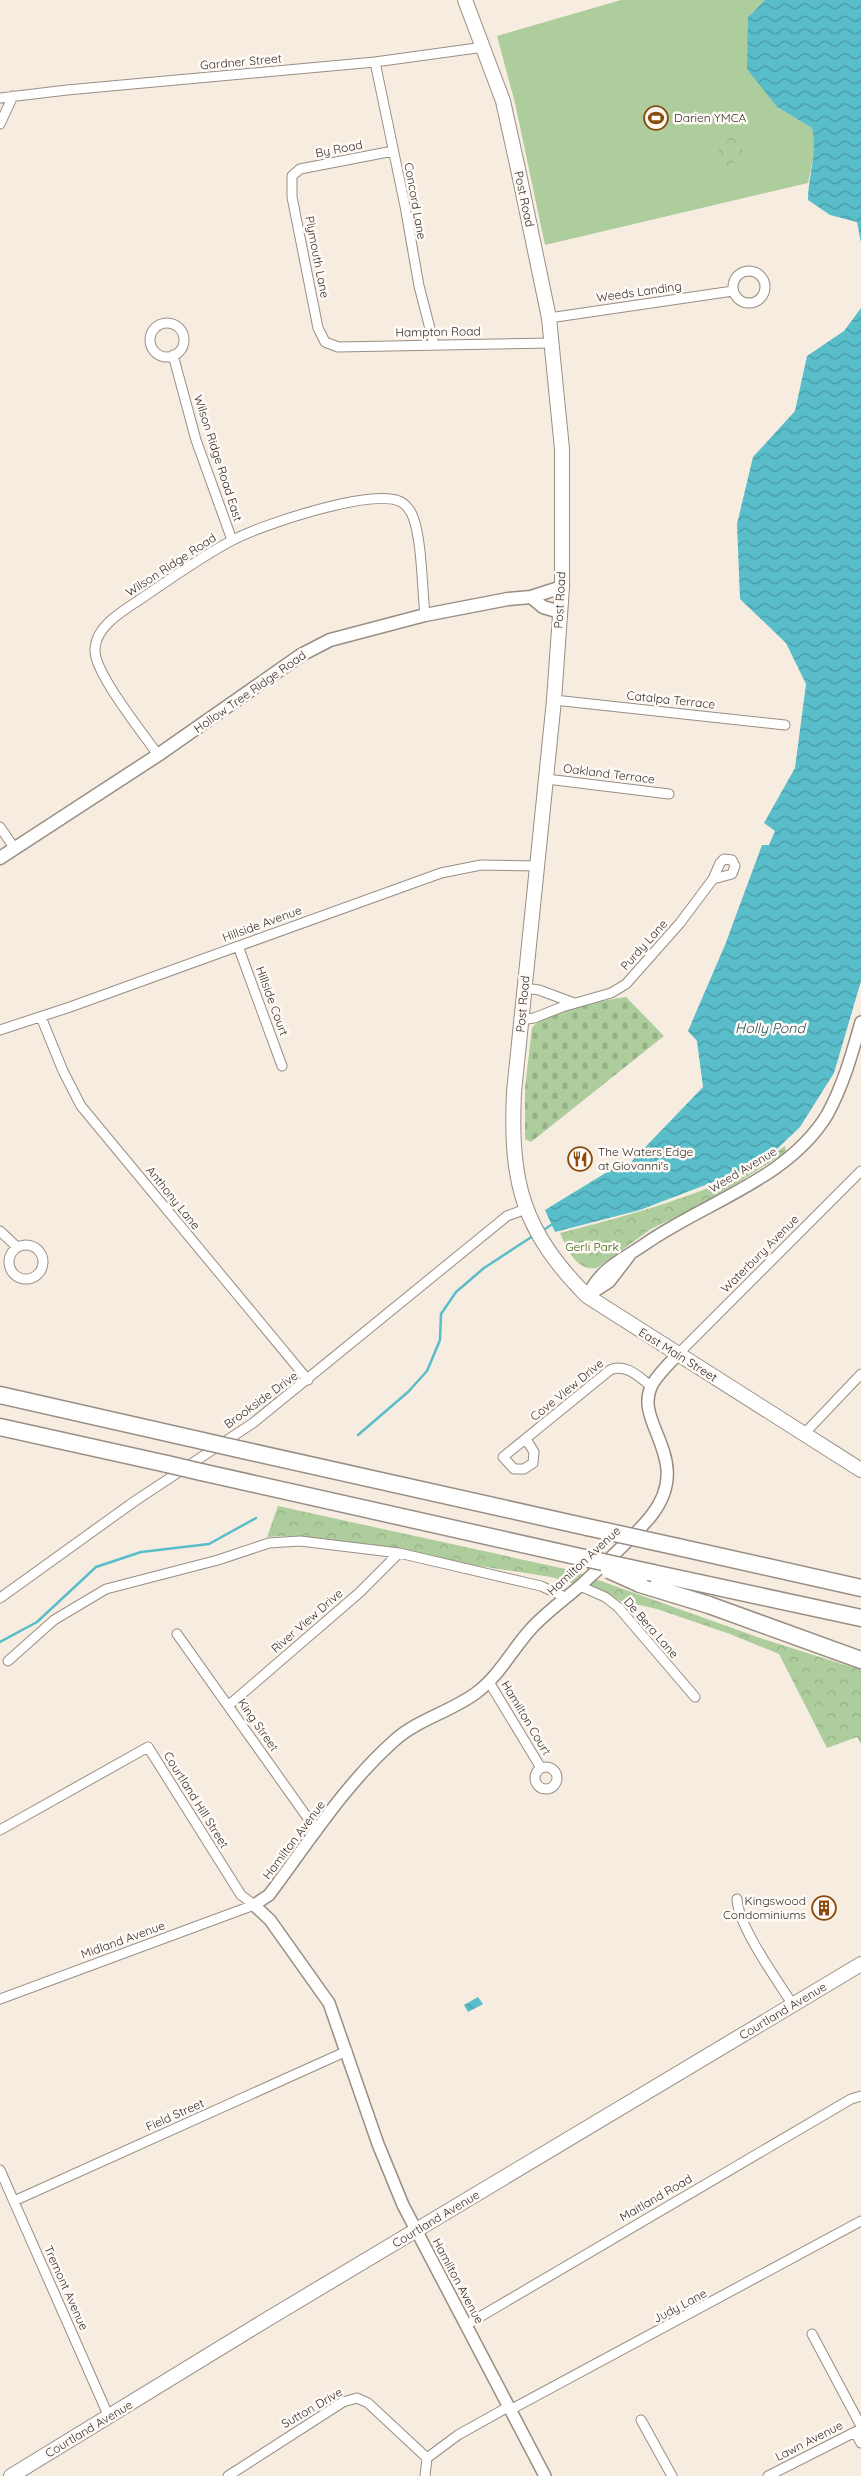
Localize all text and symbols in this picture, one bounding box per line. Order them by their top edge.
street label: Gardner Street [200,50,282,73]
sports icon: Darien YMCA [643,105,669,131]
place label: Darien YMCA [674,110,747,125]
street label: By Road [314,137,364,160]
street label: Concord Lane [401,161,430,241]
street label: Post Road [511,169,538,228]
street label: Plymouth Lane [302,215,333,299]
street label: Weeds Landing [595,278,683,305]
street label: Hampton Road [395,323,481,340]
street label: Wilson Ridge Road East [191,393,246,523]
street label: Wilson Ridge Road [123,530,219,599]
street label: Post Road [551,571,568,629]
street label: Hollow Tree Ridge Road [191,647,309,736]
street label: Catalpa Terrace [626,687,716,712]
street label: Oakland Terrace [562,760,656,787]
street label: Hillside Avenue [220,902,304,945]
street label: Purdy Lane [617,916,670,973]
street label: Hillside Court [253,964,292,1038]
street label: Post Road [513,975,532,1033]
water label: Holly Pond [735,1019,806,1037]
street label: Weed Avenue [706,1143,780,1196]
place label: The Waters Edge at Giovanni's [598,1144,693,1173]
restaurant icon: The Waters Edge at Giovanni's [567,1146,593,1172]
street label: Anthony Lane [143,1163,204,1233]
street label: Waterbury Avenue [718,1211,802,1296]
park label: Gerli Park [565,1239,619,1254]
street label: East Main Street [636,1324,720,1385]
street label: Cove View Drive [527,1355,606,1424]
street label: Brookside Drive [221,1368,301,1431]
street label: Hamilton Avenue [544,1523,624,1598]
street label: River View Drive [268,1585,346,1656]
street label: De Bera Lane [621,1594,682,1661]
street label: Hamilton Court [498,1678,555,1758]
street label: King Street [235,1695,282,1754]
street label: Courtland Hill Street [161,1749,232,1851]
street label: Hamilton Avenue [259,1797,328,1882]
place label: Kingswood Condominiums [723,1893,806,1922]
building icon: Kingswood Condominiums [811,1895,837,1921]
street label: Midland Avenue [79,1917,167,1962]
street label: Courtland Avenue [736,1978,829,2043]
street label: Field Street [143,2095,206,2134]
street label: Maitland Road [617,2171,695,2224]
street label: Courtland Avenue [389,2186,482,2251]
street label: Hamilton Avenue [430,2235,487,2326]
street label: Tremont Avenue [41,2243,92,2333]
street label: Judy Lane [650,2285,709,2326]
street label: Sutton Drive [279,2384,345,2431]
street label: Courtland Avenue [42,2396,135,2461]
street label: Lawn Avenue [772,2417,845,2464]

